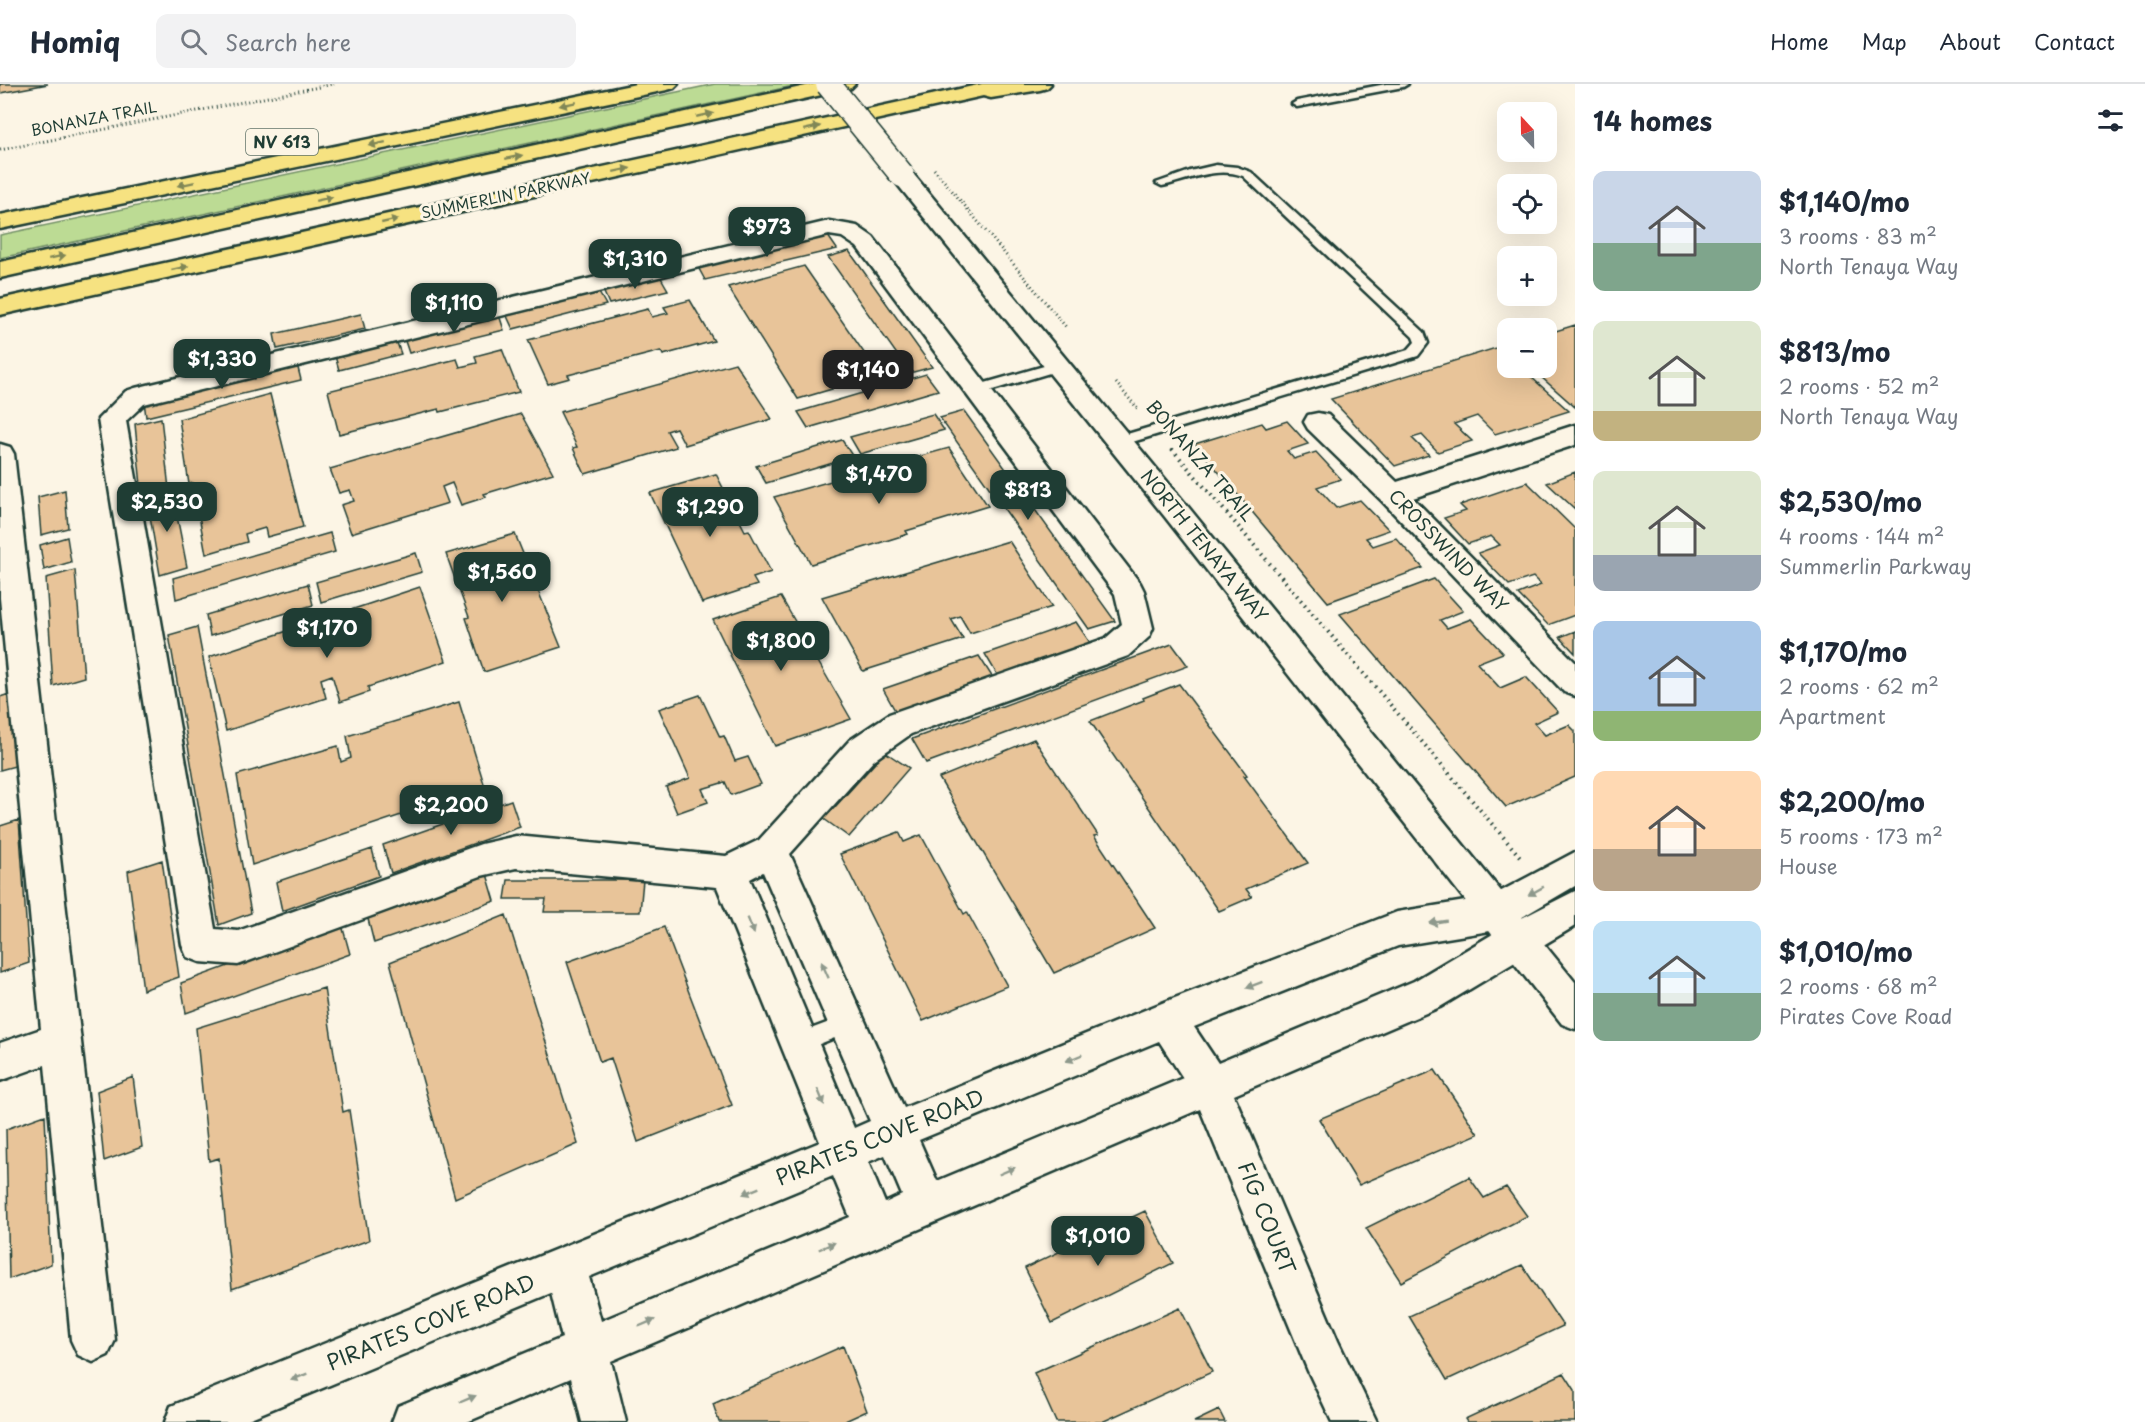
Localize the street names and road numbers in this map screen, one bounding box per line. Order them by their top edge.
street label: BONANZA TRAIL [29,94,159,141]
road number: NV 613 [246,129,318,155]
street label: SUMMERLIN PARKWAY [419,165,593,224]
street label: BONANZA TRAIL [1141,393,1262,527]
street label: NORTH TENAYA WAY [1135,463,1275,627]
street label: CROSSWIND WAY [1383,482,1515,618]
street label: PIRATES COVE ROAD [770,1080,988,1193]
street label: FIG COURT [1231,1156,1305,1279]
street label: PIRATES COVE ROAD [321,1265,539,1378]

